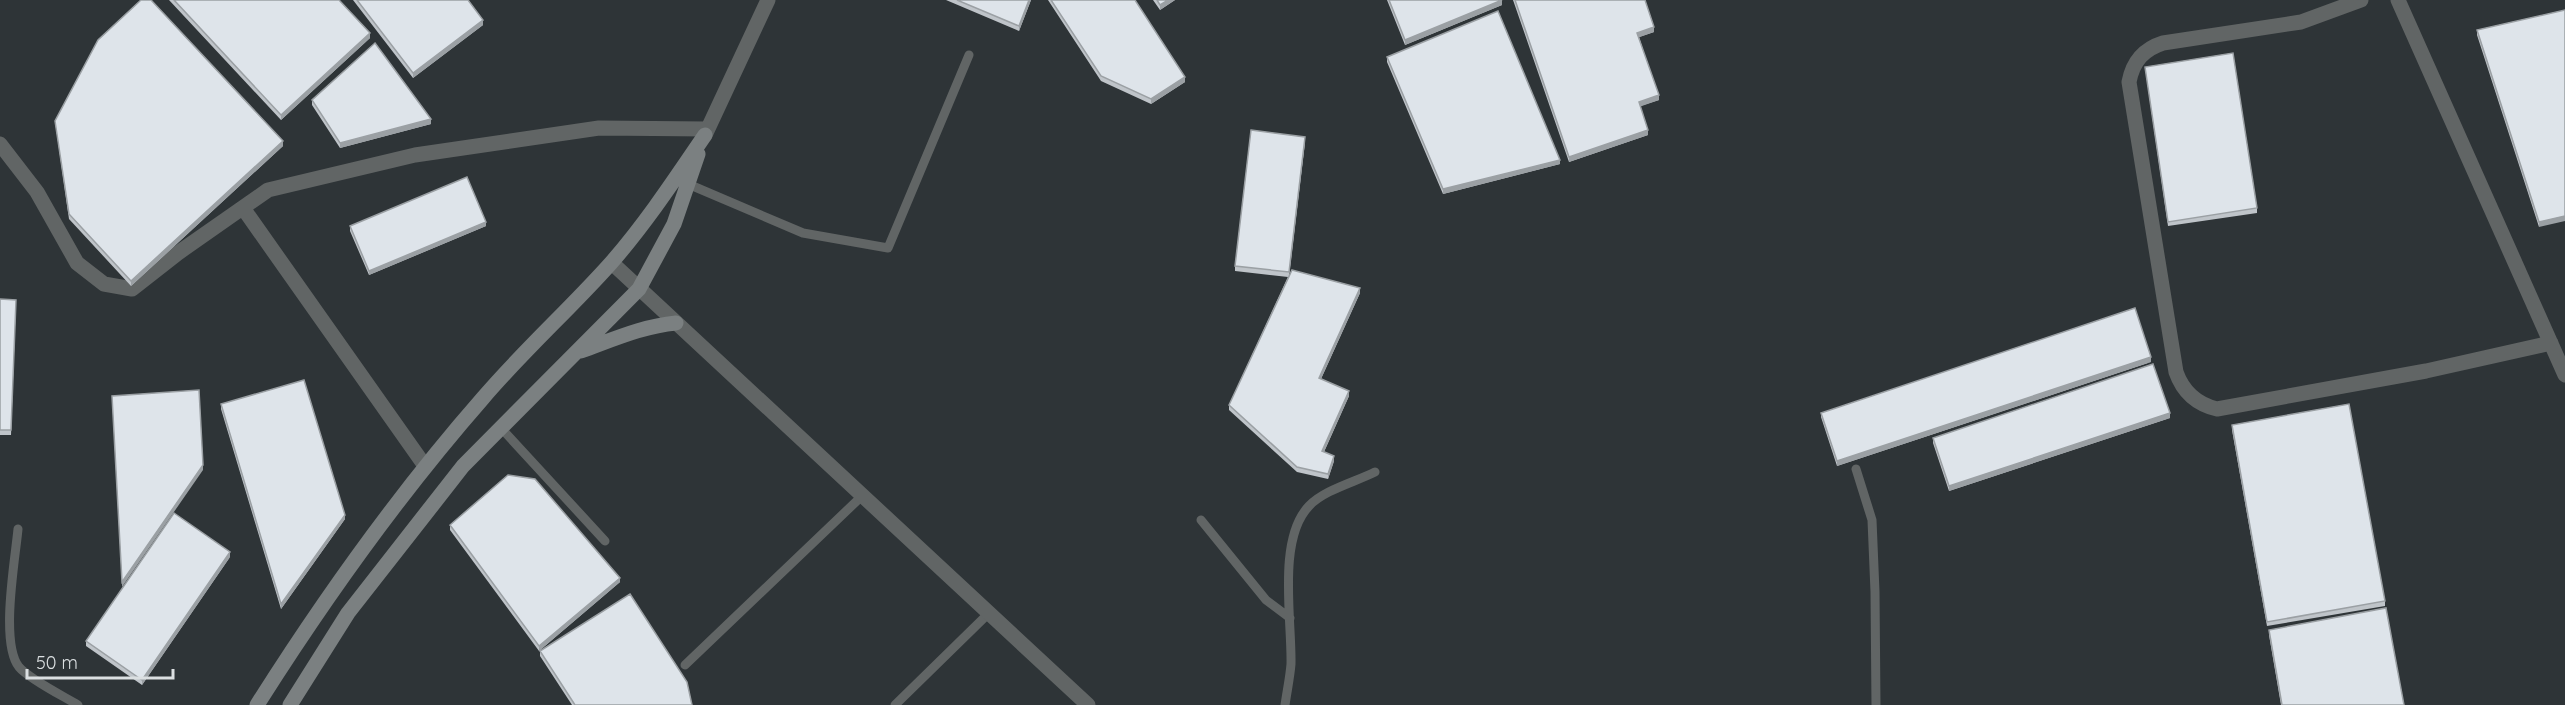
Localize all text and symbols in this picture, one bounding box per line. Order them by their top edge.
scale bar [27,642,172,680]
text: 50 m [36,651,78,674]

